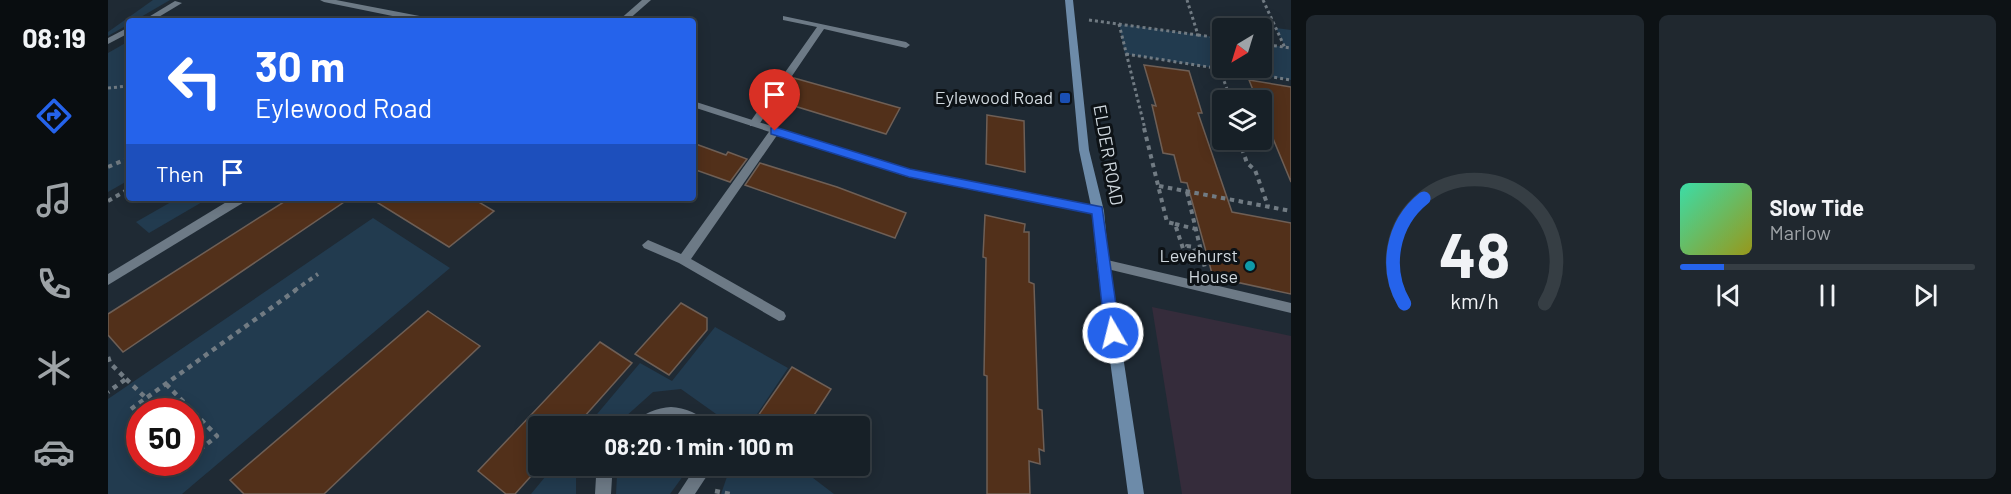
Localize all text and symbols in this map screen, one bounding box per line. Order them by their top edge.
north arrow [1212,18,1272,78]
map controls [1212,18,1272,150]
text: 08:19 [22,21,86,53]
text: 30 m [255,40,345,90]
icon: left [156,42,234,120]
pin [749,69,800,131]
icon: arrive [758,78,791,111]
place label: Eylewood Road [935,86,1053,108]
button: layers [1212,90,1272,150]
text: Eylewood Road [255,91,432,123]
marker: Eylewood Road [1058,91,1072,105]
icon: directions [33,95,75,137]
street label: ELDER ROAD [1089,103,1129,207]
icon: arrive [216,156,249,189]
text: Then [156,160,204,186]
icon: music [33,179,75,221]
text: Slow Tide [1770,194,1864,220]
text: 48 [1439,216,1510,290]
text: Marlow [1770,220,1831,244]
place label: Levehurst House [1160,244,1238,287]
marker: Levehurst House [1243,259,1257,273]
icon: phone [33,263,75,305]
icon: previous [1712,279,1745,312]
icon: pause [1811,279,1844,312]
icon: next [1909,279,1942,312]
text: km/h [1450,288,1499,313]
position arrow [1081,301,1145,365]
icon: climate [33,347,75,389]
speed limit sign: 50 [126,398,204,476]
icon: car [33,431,75,473]
text: 08:20 · 1 min · 100 m [604,433,794,459]

